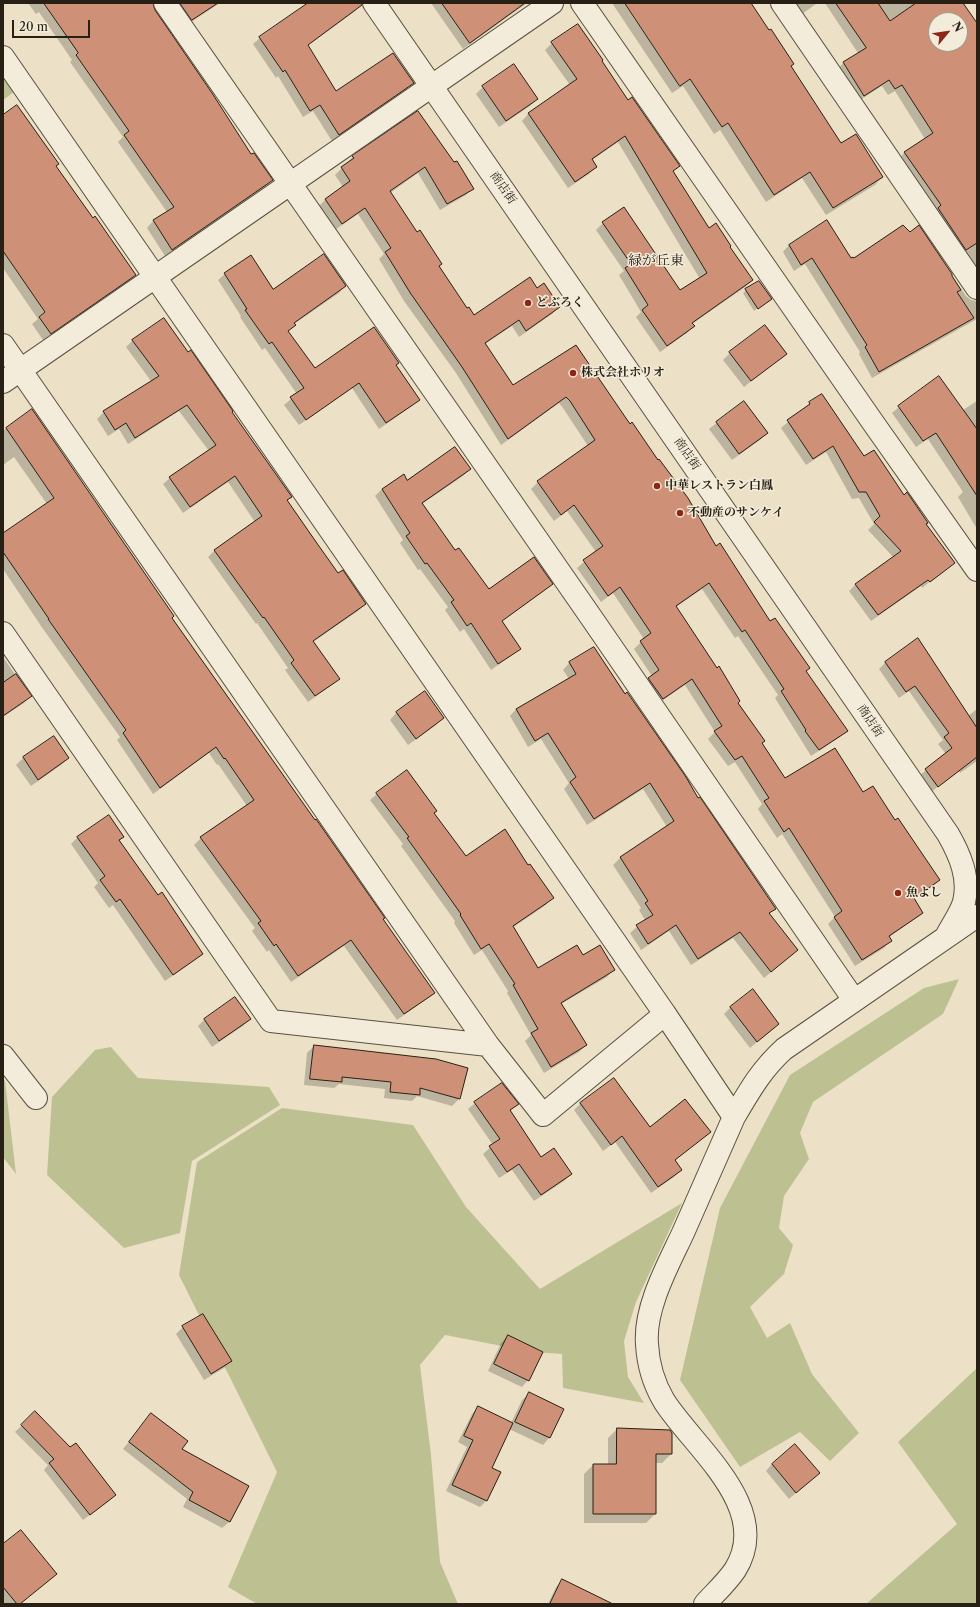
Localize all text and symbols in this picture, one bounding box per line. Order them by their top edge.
scale bar [14,12,92,38]
north arrow [928,12,968,52]
text: 20 m [19,19,48,34]
text: N [949,19,966,34]
street label: 商店街 [487,169,519,207]
district label: 緑が丘東 [628,253,684,269]
place label: どぶろく [536,296,584,310]
marker: どぶろく [523,298,533,308]
place label: 株式会社ホリオ [581,366,665,380]
marker: 株式会社ホリオ [568,368,578,378]
street label: 商店街 [671,435,703,473]
place label: 中華レストラン白鳳 [665,479,773,493]
marker: 中華レストラン白鳳 [652,481,662,491]
place label: 不動産のサンケイ [688,506,784,520]
marker: 不動産のサンケイ [675,508,685,518]
street label: 商店街 [854,702,886,740]
place label: 魚よし [906,886,942,900]
marker: 魚よし [893,888,903,898]

